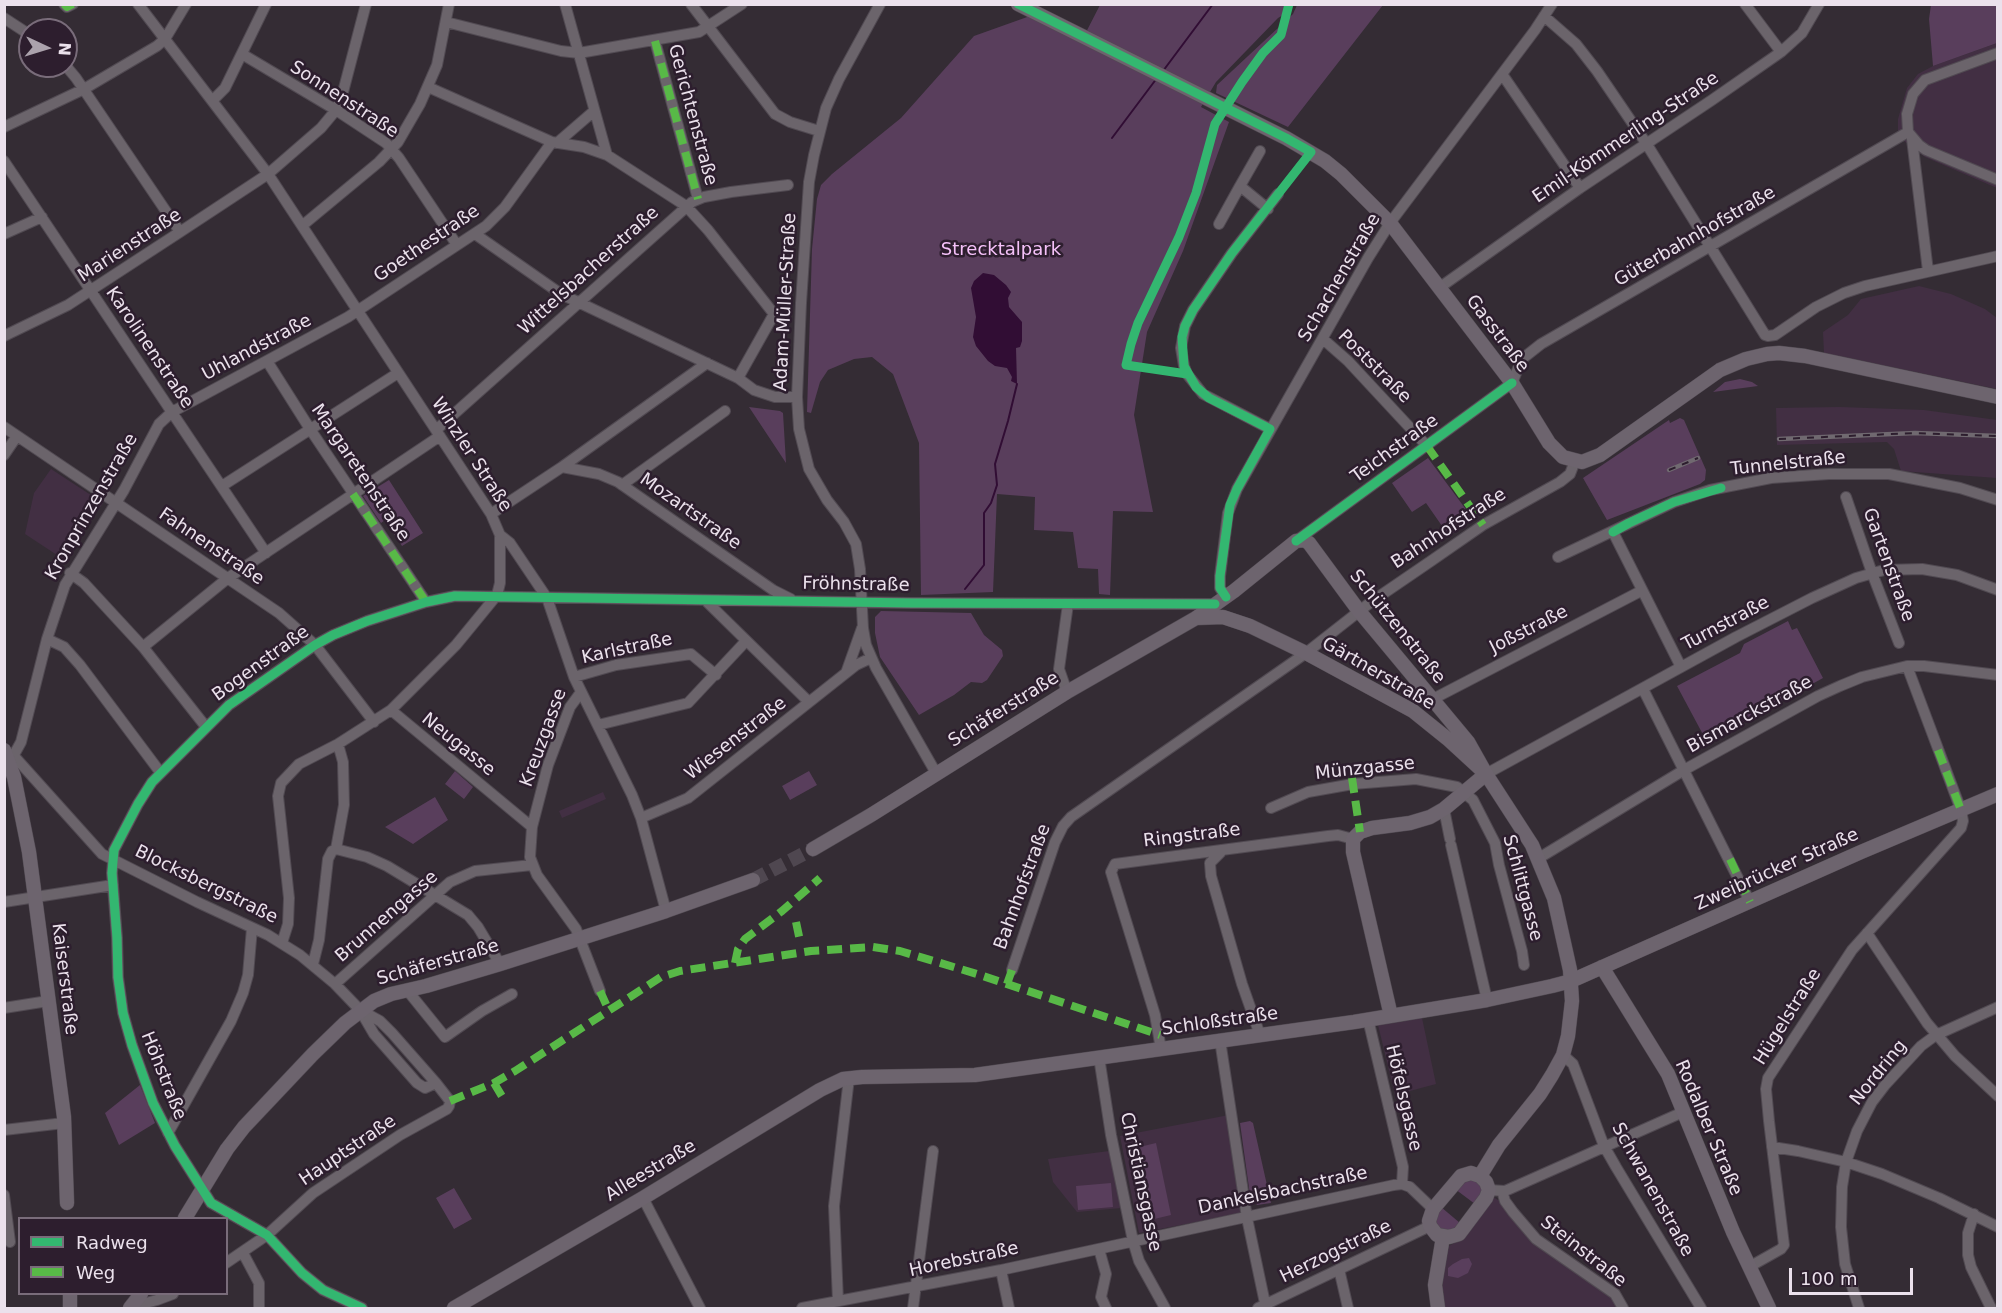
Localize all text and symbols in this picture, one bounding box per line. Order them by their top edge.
north arrow [18,18,78,78]
text: N [55,42,74,56]
street label: Gerichtenstraße [663,42,721,188]
street label: Sonnenstraße [286,57,402,143]
street label: Emil-Kömmerling-Straße [1529,68,1723,208]
street label: Güterbahnhofstraße [1611,182,1779,292]
street label: Goethestraße [370,201,484,287]
street label: Wittelsbacherstraße [514,202,664,340]
street label: Marienstraße [74,205,186,287]
street label: Schachenstraße [1294,210,1386,346]
street label: Adam-Müller-Straße [771,212,801,392]
park label: Strecktalpark [941,239,1061,261]
street label: Karolinenstraße [100,283,198,413]
street label: Gasstraße [1461,291,1533,377]
street label: Uhlandstraße [199,310,315,386]
street label: Poststraße [1333,326,1415,408]
street label: Winzler Straße [426,394,516,516]
street label: Margaretenstraße [306,400,414,546]
street label: Teichstraße [1347,410,1443,488]
street label: Kronprinzenstraße [41,430,143,584]
street label: Tunnelstraße [1729,447,1847,481]
street label: Mozartstraße [635,469,745,555]
street label: Bahnhofstraße [1388,484,1510,574]
street label: Fahnenstraße [154,504,268,590]
street label: Gartenstraße [1857,505,1919,625]
street label: Schützenstraße [1344,566,1450,688]
street label: Fröhnstraße [802,573,910,597]
street label: Turnstraße [1679,592,1773,656]
street label: Joßstraße [1486,601,1572,659]
street label: Bogenstraße [208,622,314,706]
street label: Karlstraße [580,629,674,669]
street label: Gärtnerstraße [1318,633,1438,715]
street label: Schäferstraße [945,667,1063,753]
street label: Bismarckstraße [1684,672,1816,758]
street label: Kreuzgasse [516,686,572,790]
street label: Wiesenstraße [681,693,791,785]
street label: Neugasse [417,709,499,781]
street label: Münzgasse [1314,753,1416,785]
street label: Ringstraße [1142,819,1242,853]
street label: Bahnhofstraße [990,821,1056,953]
street label: Zweibrücker Straße [1692,824,1862,916]
street label: Schlittgasse [1497,832,1547,944]
street label: Blocksbergstraße [131,841,281,929]
street label: Brunnengasse [331,867,443,967]
street label: Kaiserstraße [46,922,82,1036]
street label: Schäferstraße [375,935,501,991]
street label: Hügelstraße [1750,965,1826,1069]
street label: Schloßstraße [1160,1003,1280,1041]
street label: Höhstraße [136,1029,190,1123]
street label: Nordring [1846,1036,1912,1110]
street label: Höfelsgasse [1380,1043,1426,1153]
street label: Rodalber Straße [1670,1057,1746,1199]
street label: Christiansgasse [1115,1110,1165,1254]
street label: Hauptstraße [296,1111,400,1191]
street label: Schwanenstraße [1606,1119,1698,1261]
street label: Alleestraße [602,1136,700,1206]
street label: Dankelsbachstraße [1196,1162,1370,1220]
street label: Steinstraße [1536,1212,1630,1292]
street label: Herzogstraße [1277,1216,1395,1288]
legend [18,1217,228,1295]
text: Radweg [76,1232,148,1253]
street label: Horebstraße [907,1238,1021,1282]
scale bar [1792,1256,1916,1294]
text: Weg [76,1262,115,1283]
text: 100 m [1800,1268,1858,1289]

